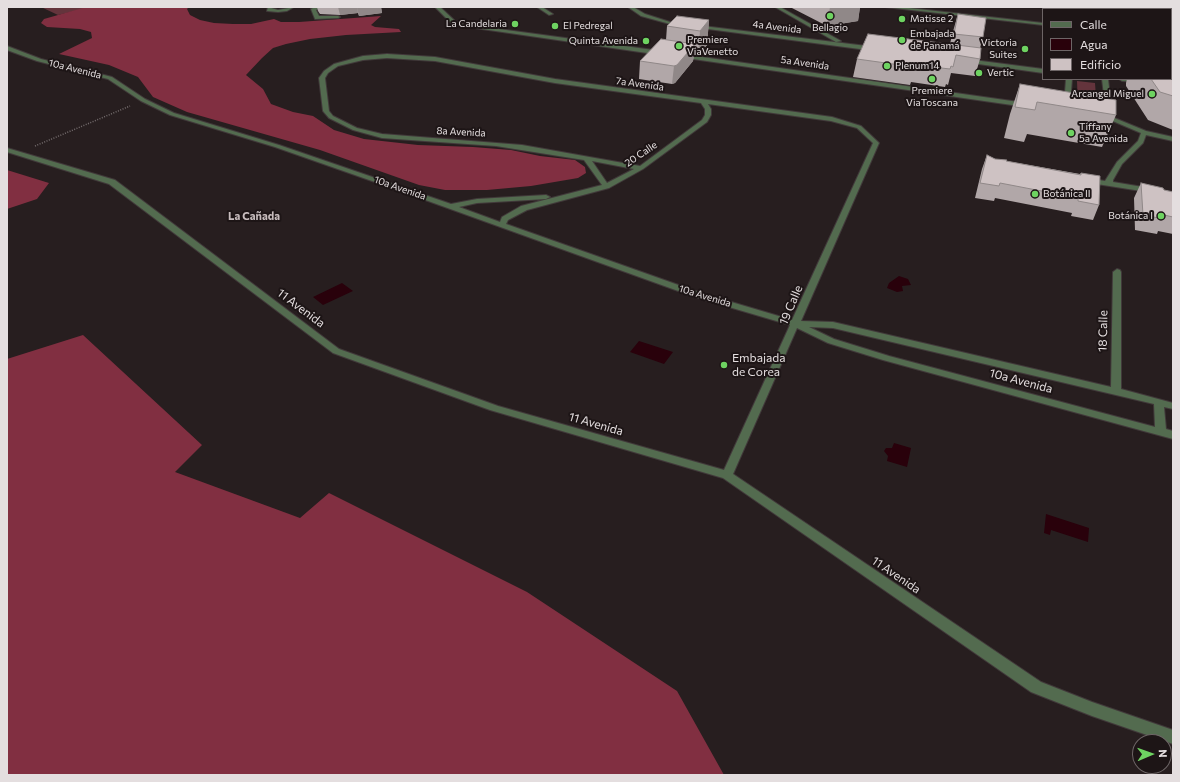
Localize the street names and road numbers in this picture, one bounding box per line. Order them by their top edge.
street label: 4a Avenida [752,18,802,36]
street label: 5a Avenida [780,54,830,72]
street label: 10a Avenida [47,57,103,81]
street label: 7a Avenida [615,75,665,93]
street label: 8a Avenida [436,125,486,139]
street label: 20 Calle [623,139,659,169]
street label: 10a Avenida [373,174,427,202]
street label: 10a Avenida [677,282,733,310]
street label: 19 Calle [776,283,806,327]
street label: 11 Avenida [274,285,328,331]
street label: 18 Calle [1095,310,1111,352]
street label: 10a Avenida [988,366,1054,396]
street label: 11 Avenida [567,409,625,439]
street label: 11 Avenida [869,553,923,597]

